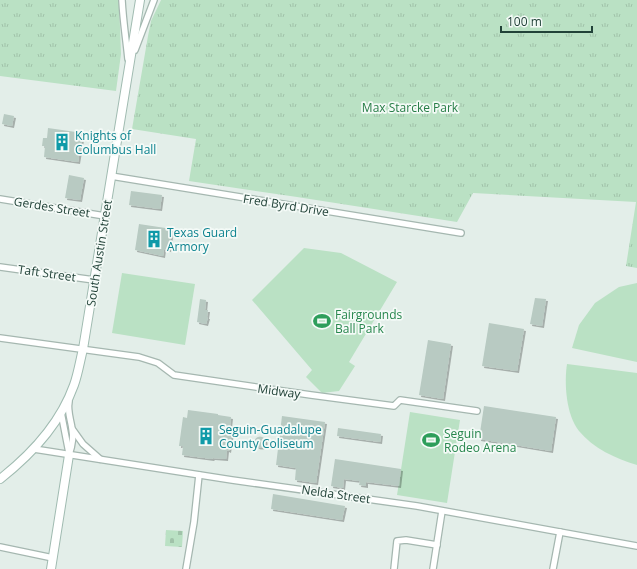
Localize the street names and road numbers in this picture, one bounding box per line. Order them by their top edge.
street label: Fred Byrd Drive [242,190,330,220]
street label: Gerdes Street [13,193,91,221]
street label: South Austin Street [82,198,116,308]
street label: Taft Street [17,261,77,285]
street label: Midway [256,380,303,403]
street label: Nelda Street [300,481,372,507]

